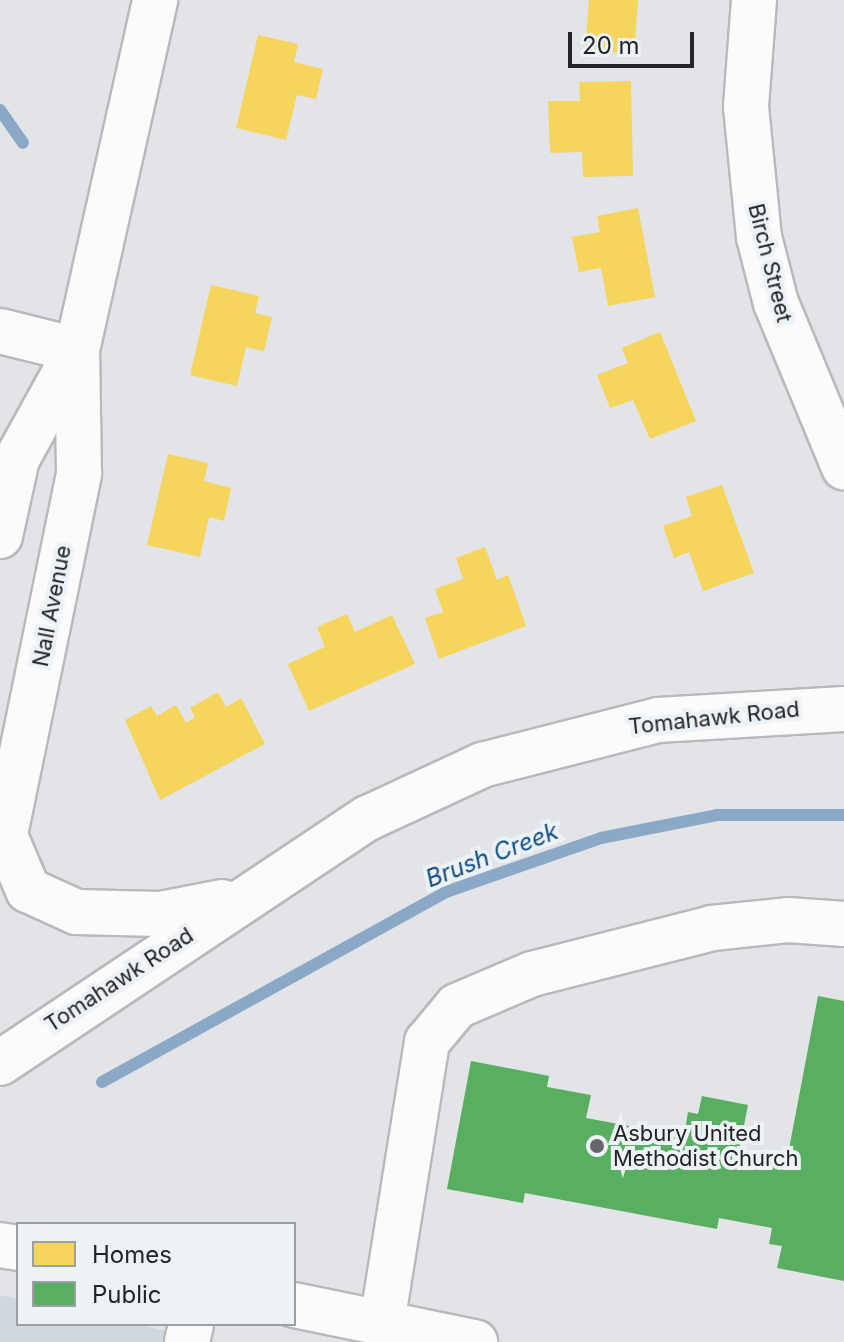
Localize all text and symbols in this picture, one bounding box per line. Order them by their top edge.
scale bar [572,16,698,66]
text: 20 m [582,31,640,60]
street label: Birch Street [742,201,798,325]
street label: Nall Avenue [27,543,77,669]
street label: Tomahawk Road [627,696,801,740]
water label: Brush Creek [422,817,562,893]
street label: Tomahawk Road [40,922,198,1038]
place label: Asbury United Methodist Church [613,1120,798,1172]
marker: Asbury United Methodist Church [588,1137,606,1155]
legend [16,1222,296,1326]
text: Homes [92,1240,172,1269]
text: Public [92,1280,162,1309]

